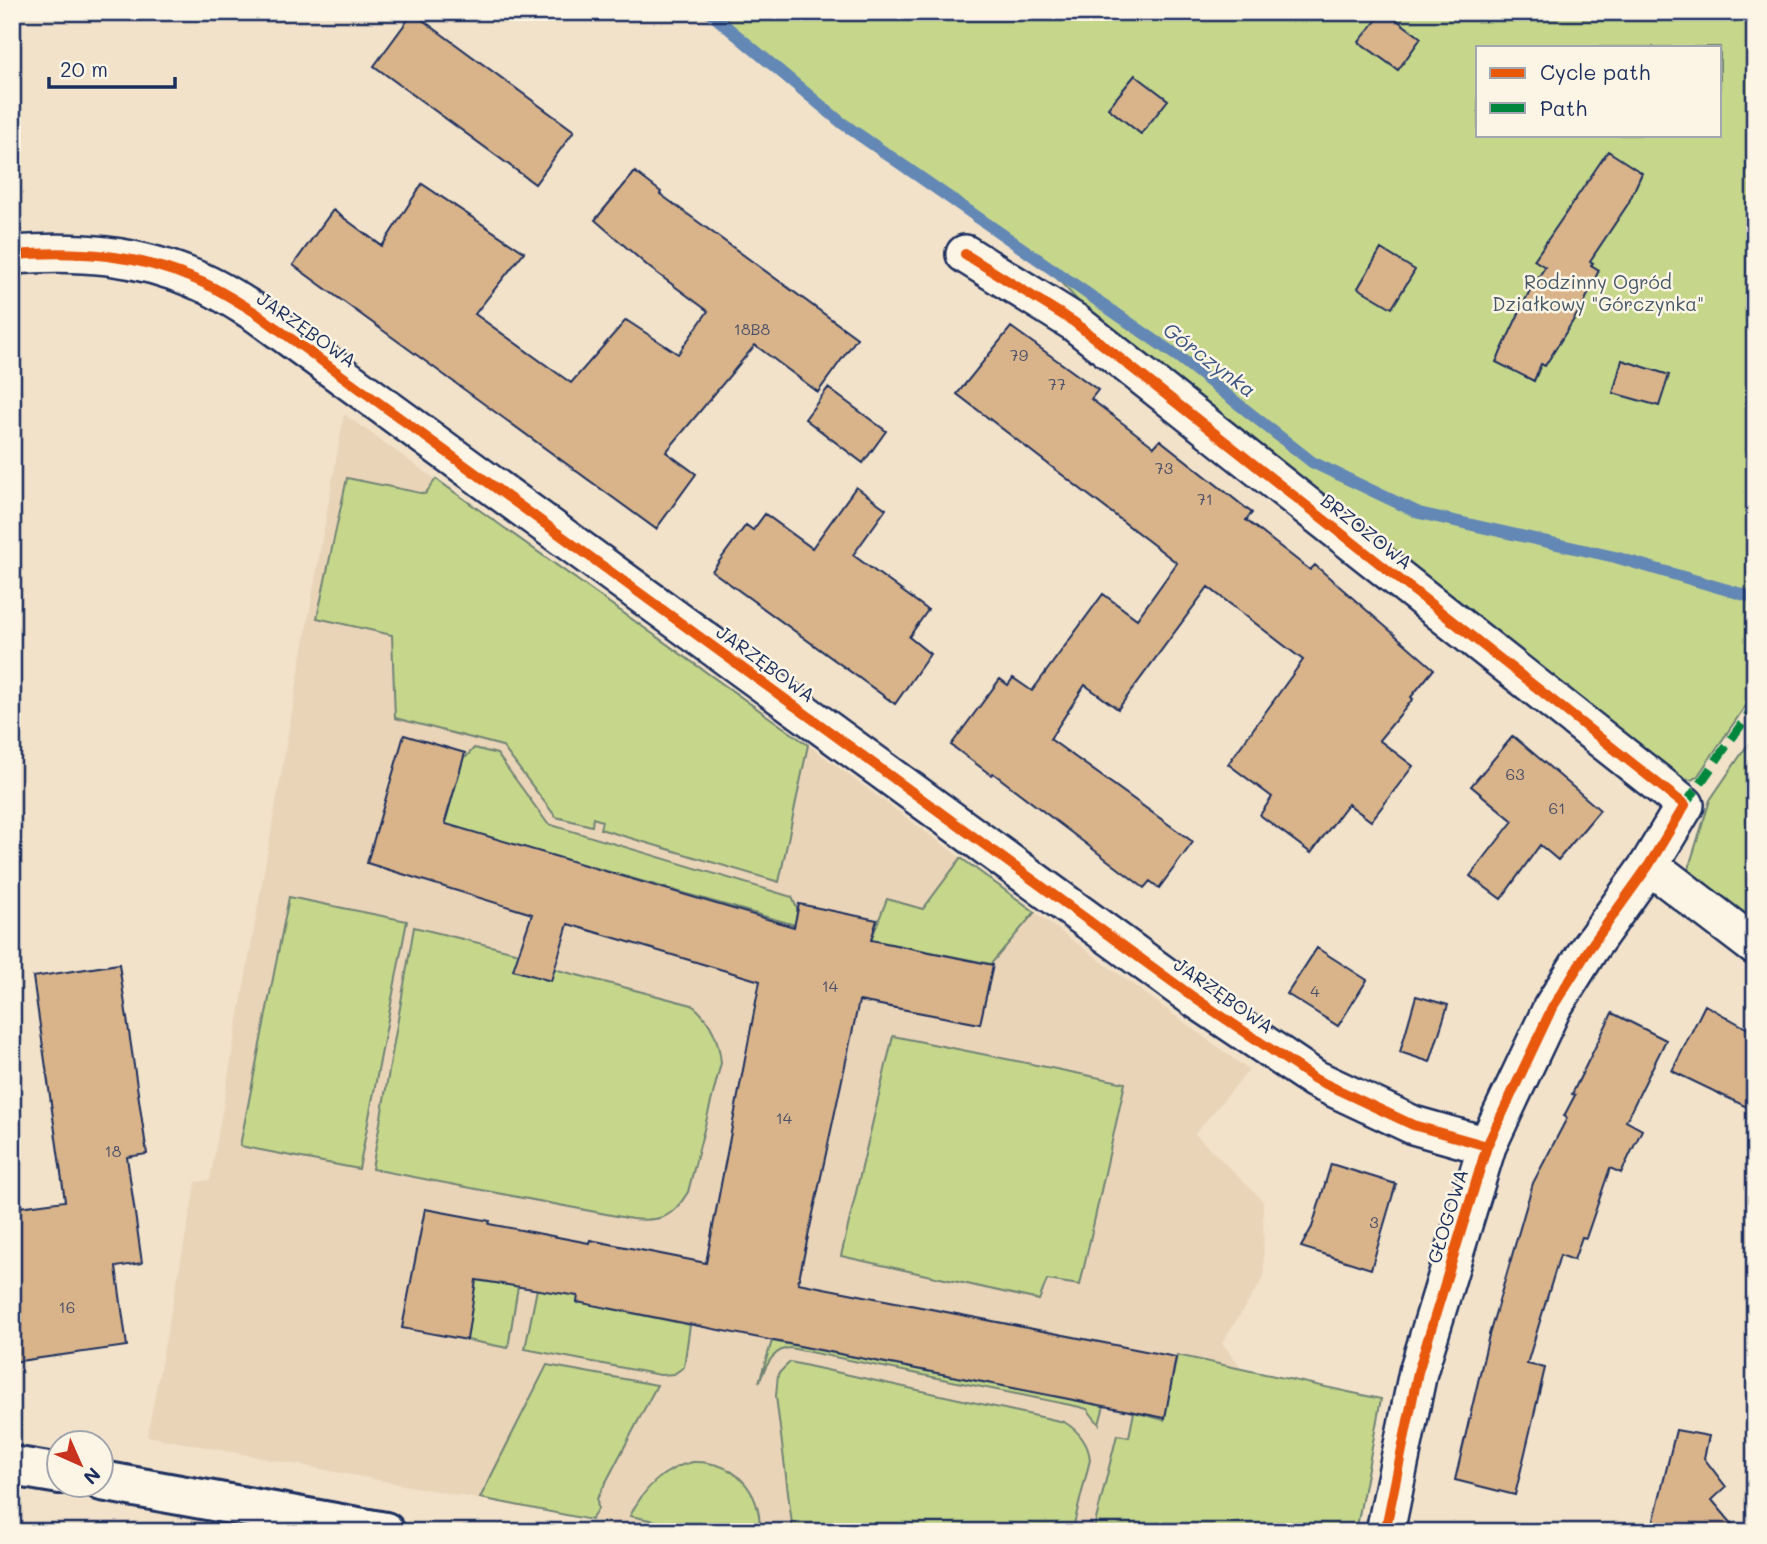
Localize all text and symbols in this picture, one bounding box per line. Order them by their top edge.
scale bar [49,46,175,90]
legend [1476,46,1722,136]
text: 20 m [60,55,108,82]
text: Cycle path [1540,58,1650,85]
text: Path [1540,94,1587,121]
park label: Rodzinny Ogród Działkowy "Górczynka" [1492,269,1704,316]
street label: JARZĘBOWA [252,285,362,373]
water label: Górczynka [1158,315,1262,403]
house number: 18B8 [734,318,771,339]
house number: 79 [1010,344,1028,365]
house number: 77 [1048,373,1066,394]
house number: 73 [1155,457,1173,478]
street label: BRZOZOWA [1316,487,1418,575]
house number: 71 [1197,488,1213,509]
street label: JARZĘBOWA [712,619,820,707]
house number: 63 [1505,763,1525,784]
house number: 61 [1549,797,1565,818]
street label: JARZĘBOWA [1169,951,1279,1039]
house number: 14 [822,975,839,996]
house number: 4 [1310,980,1320,1001]
house number: 14 [776,1107,793,1128]
house number: 18 [105,1140,122,1161]
street label: GŁOGOWA [1421,1166,1473,1266]
house number: 3 [1369,1211,1379,1232]
house number: 16 [59,1296,75,1317]
north arrow [46,1428,116,1498]
text: N [78,1462,106,1490]

